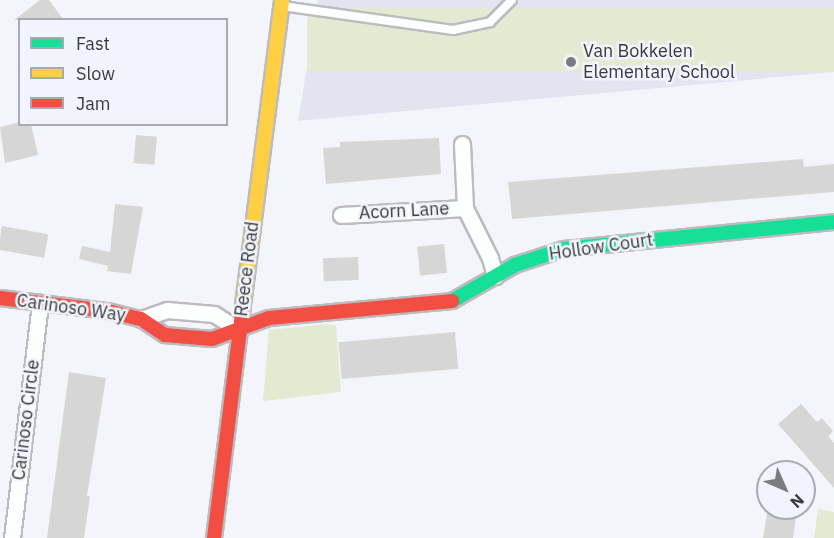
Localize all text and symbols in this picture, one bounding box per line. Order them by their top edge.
legend [18,18,228,126]
text: Fast [76,32,110,55]
place label: Van Bokkelen Elementary School [583,41,735,84]
marker: Van Bokkelen Elementary School [564,55,578,69]
text: Slow [76,62,115,85]
text: Jam [76,92,111,115]
street label: Acorn Lane [358,198,450,224]
street label: Reece Road [230,220,264,318]
street label: Hollow Court [547,229,655,265]
street label: Carinoso Way [15,290,127,326]
street label: Carinoso Circle [8,358,44,482]
north arrow [756,460,816,520]
text: N [786,490,808,512]

